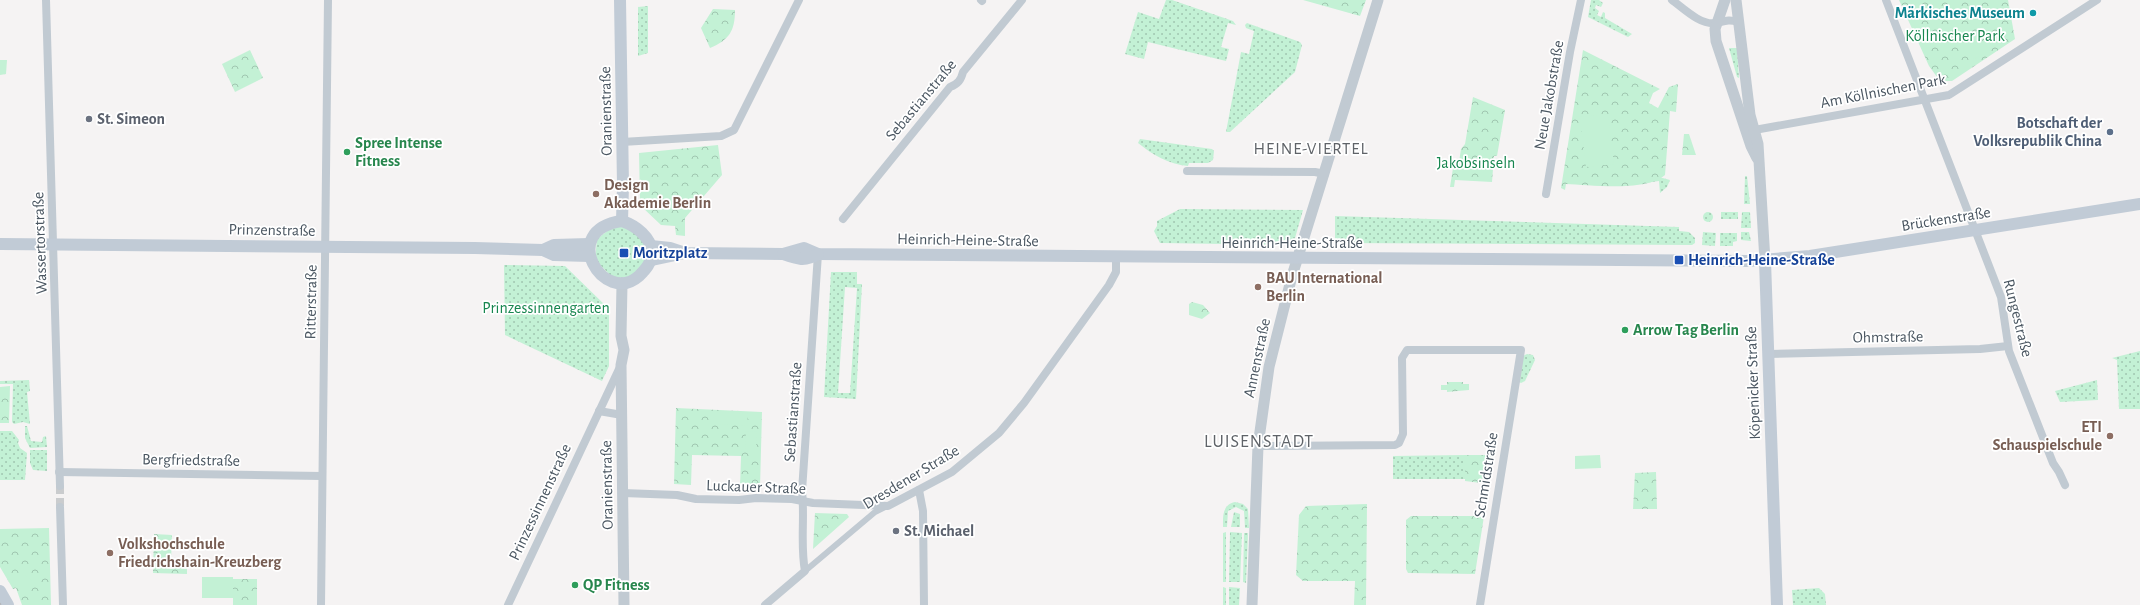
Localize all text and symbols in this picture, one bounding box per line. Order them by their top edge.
place label: Märkisches Museum [1895,5,2025,21]
marker: Märkisches Museum [2028,8,2038,18]
park label: Köllnischer Park [1905,28,2005,44]
street label: Neue Jakobstraße [1531,39,1567,151]
street label: Sebastianstraße [883,56,959,144]
street label: Oranienstraße [597,66,615,156]
street label: Am Köllnischen Park [1819,71,1948,111]
place label: St. Simeon [97,111,165,127]
marker: St. Simeon [84,114,94,124]
place label: Botschaft der Volksrepublik China [1973,115,2102,149]
marker: Botschaft der Volksrepublik China [2105,127,2115,137]
place label: Spree Intense Fitness [355,135,443,169]
district label: HEINE-VIERTEL [1253,140,1369,157]
marker: Spree Intense Fitness [342,147,352,157]
park label: Jakobsinseln [1437,155,1515,171]
place label: Design Akademie Berlin [604,177,711,211]
marker: Design Akademie Berlin [591,189,601,199]
street label: Wassertorstraße [30,191,50,295]
street label: Brückenstraße [1900,204,1992,234]
street label: Prinzenstraße [228,221,316,239]
street label: Heinrich-Heine-Straße [897,231,1039,249]
street label: Heinrich-Heine-Straße [1221,235,1363,251]
place label: Moritzplatz [633,245,708,261]
marker: Moritzplatz [618,247,630,259]
place label: Heinrich-Heine-Straße [1688,252,1835,268]
marker: Heinrich-Heine-Straße [1673,254,1685,266]
street label: Ritterstraße [302,264,320,340]
place label: BAU International Berlin [1266,270,1383,304]
street label: Rungestraße [2001,277,2035,359]
marker: BAU International Berlin [1253,282,1263,292]
park label: Prinzessinnengarten [482,300,610,316]
street label: Annenstraße [1241,317,1273,399]
place label: Arrow Tag Berlin [1633,322,1739,338]
marker: Arrow Tag Berlin [1620,325,1630,335]
street label: Köpenicker Straße [1743,326,1763,440]
street label: Ohmstraße [1852,328,1924,346]
street label: Sebastianstraße [782,361,804,463]
place label: ETI Schauspielschule [1992,419,2102,453]
street label: Schmidstraße [1471,431,1501,519]
marker: ETI Schauspielschule [2105,431,2115,441]
district label: LUISENSTADT [1204,433,1314,451]
street label: Oranienstraße [598,440,616,530]
street label: Prinzessinnenstraße [506,441,574,563]
street label: Dresdener Straße [860,442,962,512]
street label: Bergfriedstraße [142,451,240,469]
street label: Luckauer Straße [706,477,806,497]
place label: St. Michael [904,523,974,539]
marker: St. Michael [891,526,901,536]
place label: Volkshochschule Friedrichshain-Kreuzberg [118,536,282,570]
marker: Volkshochschule Friedrichshain-Kreuzberg [105,548,115,558]
place label: QP Fitness [583,577,650,594]
marker: QP Fitness [570,580,580,590]

